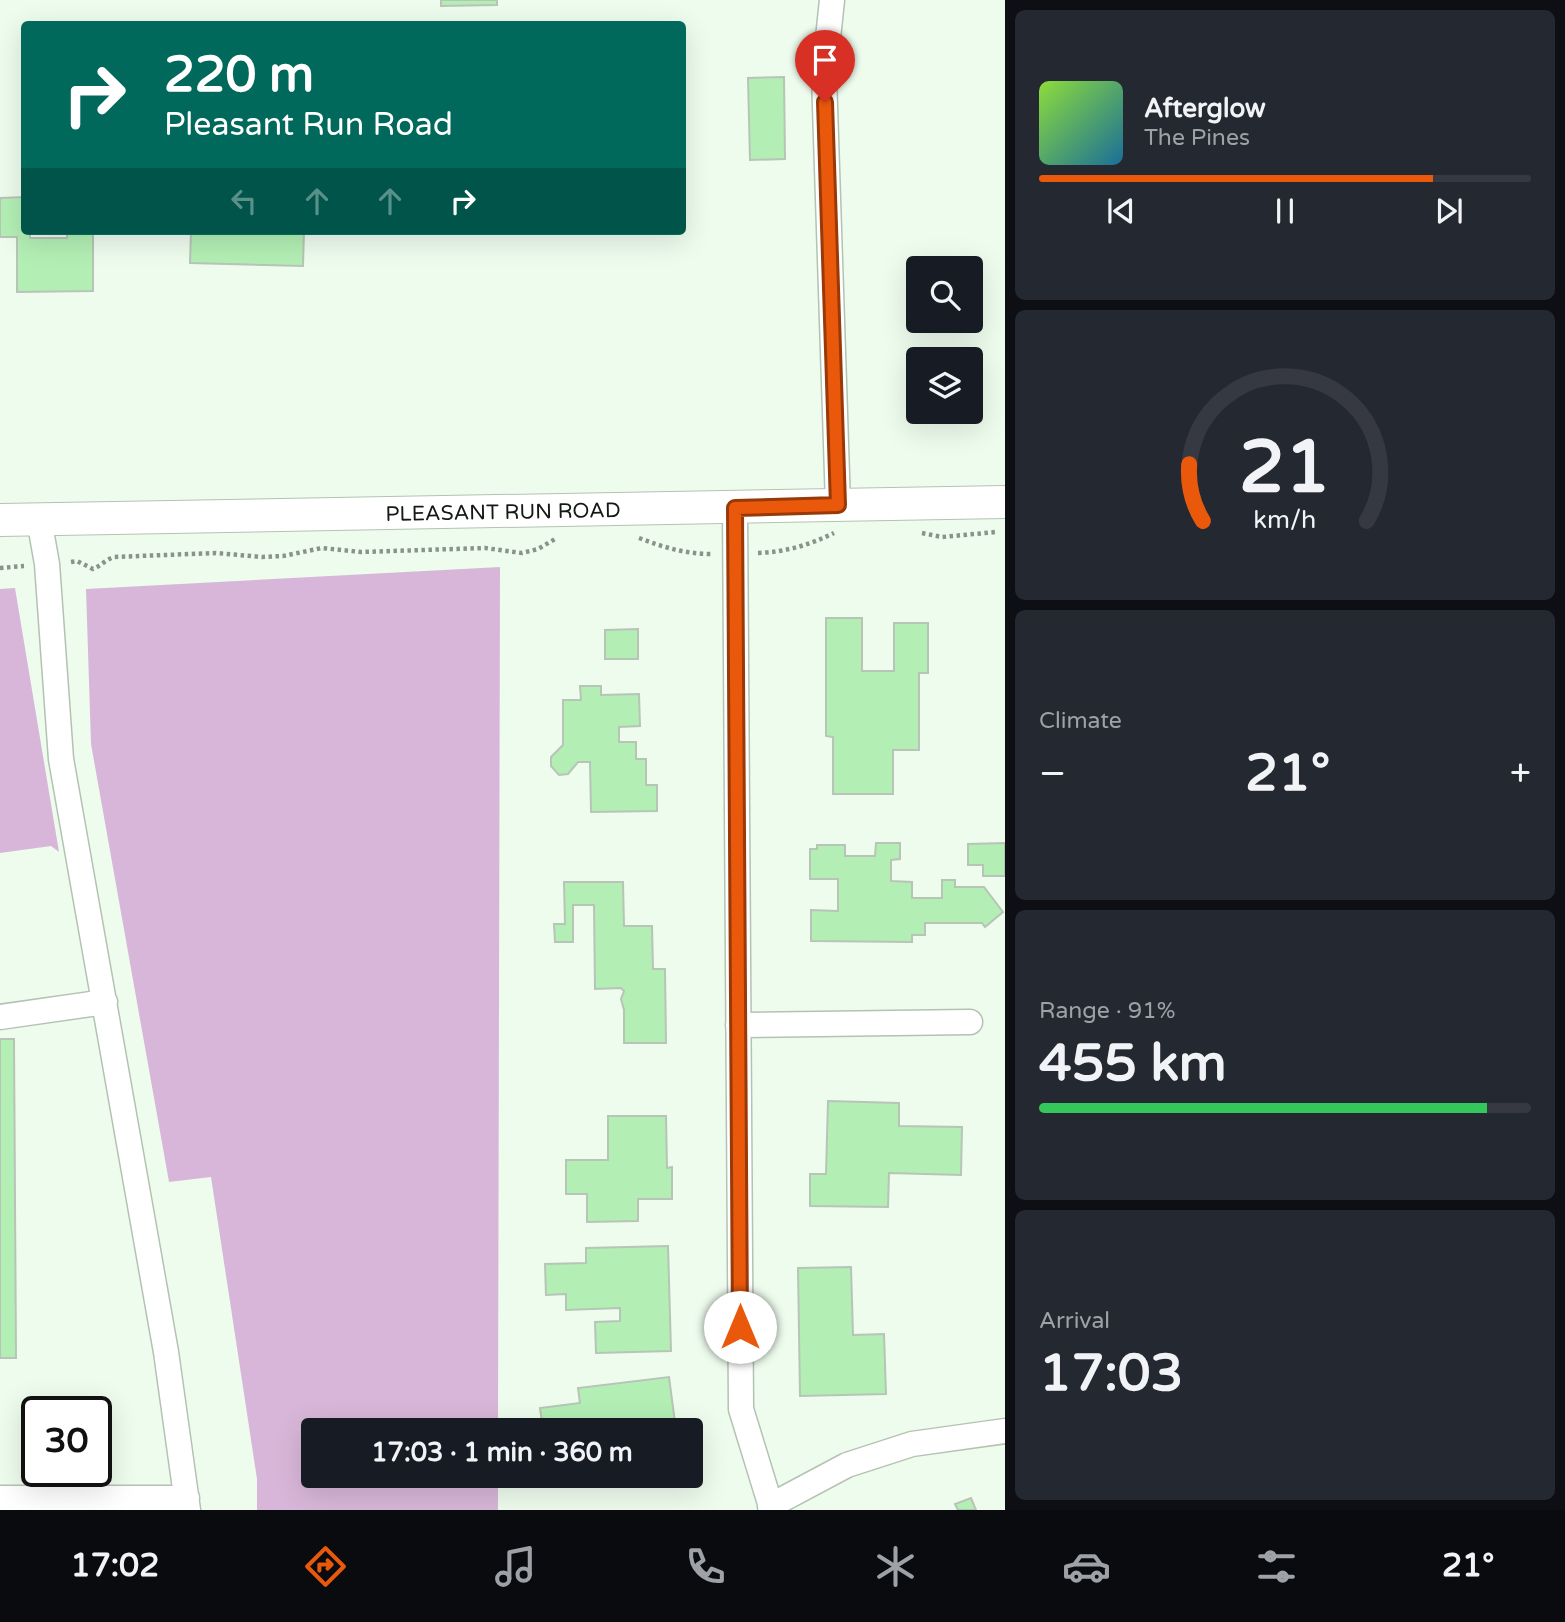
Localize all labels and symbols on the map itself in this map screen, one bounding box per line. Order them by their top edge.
pin [795,30,855,102]
street label: PLEASANT RUN ROAD [385,498,621,527]
position arrow [703,1290,777,1364]
speed limit sign: 30 [21,1396,112,1487]

